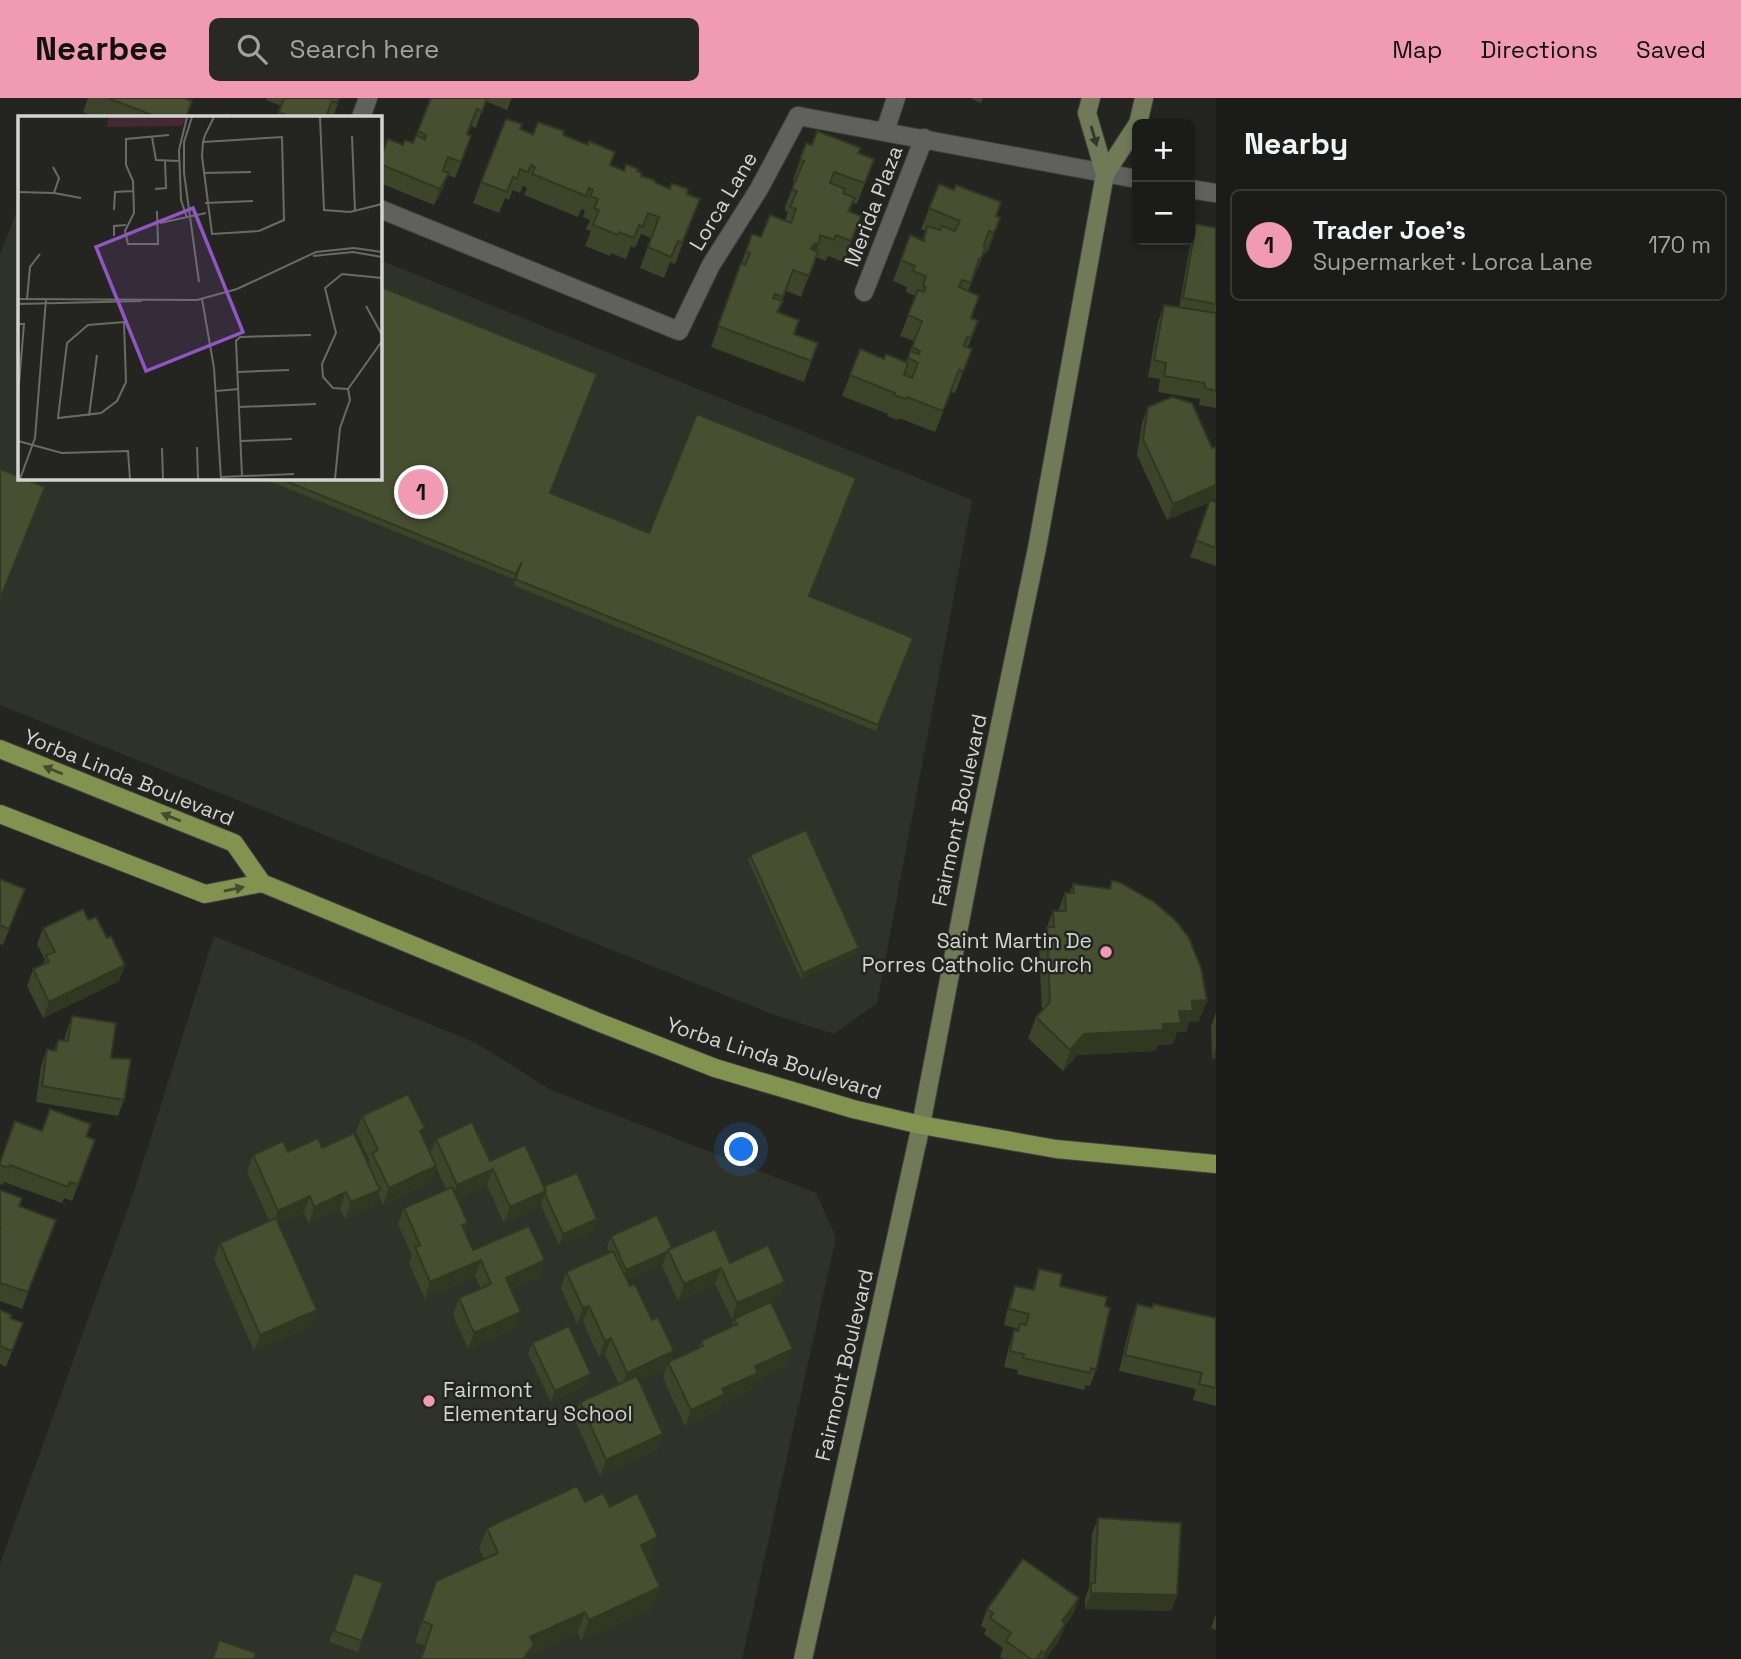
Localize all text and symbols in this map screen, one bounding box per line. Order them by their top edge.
search box [209,18,699,81]
text: Nearbee [35,28,167,70]
icon: search [233,30,271,68]
text: Search here [289,32,439,66]
text: Map [1392,34,1442,65]
text: Directions [1480,34,1598,65]
text: Saved [1636,34,1706,65]
inset map [18,116,382,480]
map controls [1132,119,1195,245]
button: + [1132,119,1195,182]
text: Nearby [1244,124,1348,163]
one-way arrow [1090,126,1100,147]
street label: Merida Plaza [838,142,908,270]
street label: Lorca Lane [683,147,763,255]
button: − [1132,182,1195,245]
text: Trader Joe's [1313,213,1466,247]
text: 1 [1264,230,1274,260]
text: 170 m [1648,230,1711,260]
text: Supermarket · Lorca Lane [1313,247,1593,277]
pin: 1 [398,466,444,518]
street label: Fairmont Boulevard [925,711,993,909]
street label: Yorba Linda Boulevard [20,722,238,832]
one-way arrow [43,765,64,776]
one-way arrow [160,812,181,823]
one-way arrow [223,883,245,894]
place label: Saint Martin De Porres Catholic Church [862,927,1092,978]
marker: Saint Martin De Porres Catholic Church [1098,944,1114,960]
street label: Yorba Linda Boulevard [663,1010,885,1106]
your location [724,1132,758,1166]
street label: Fairmont Boulevard [809,1266,879,1464]
place label: Fairmont Elementary School [443,1376,633,1427]
marker: Fairmont Elementary School [421,1393,437,1409]

